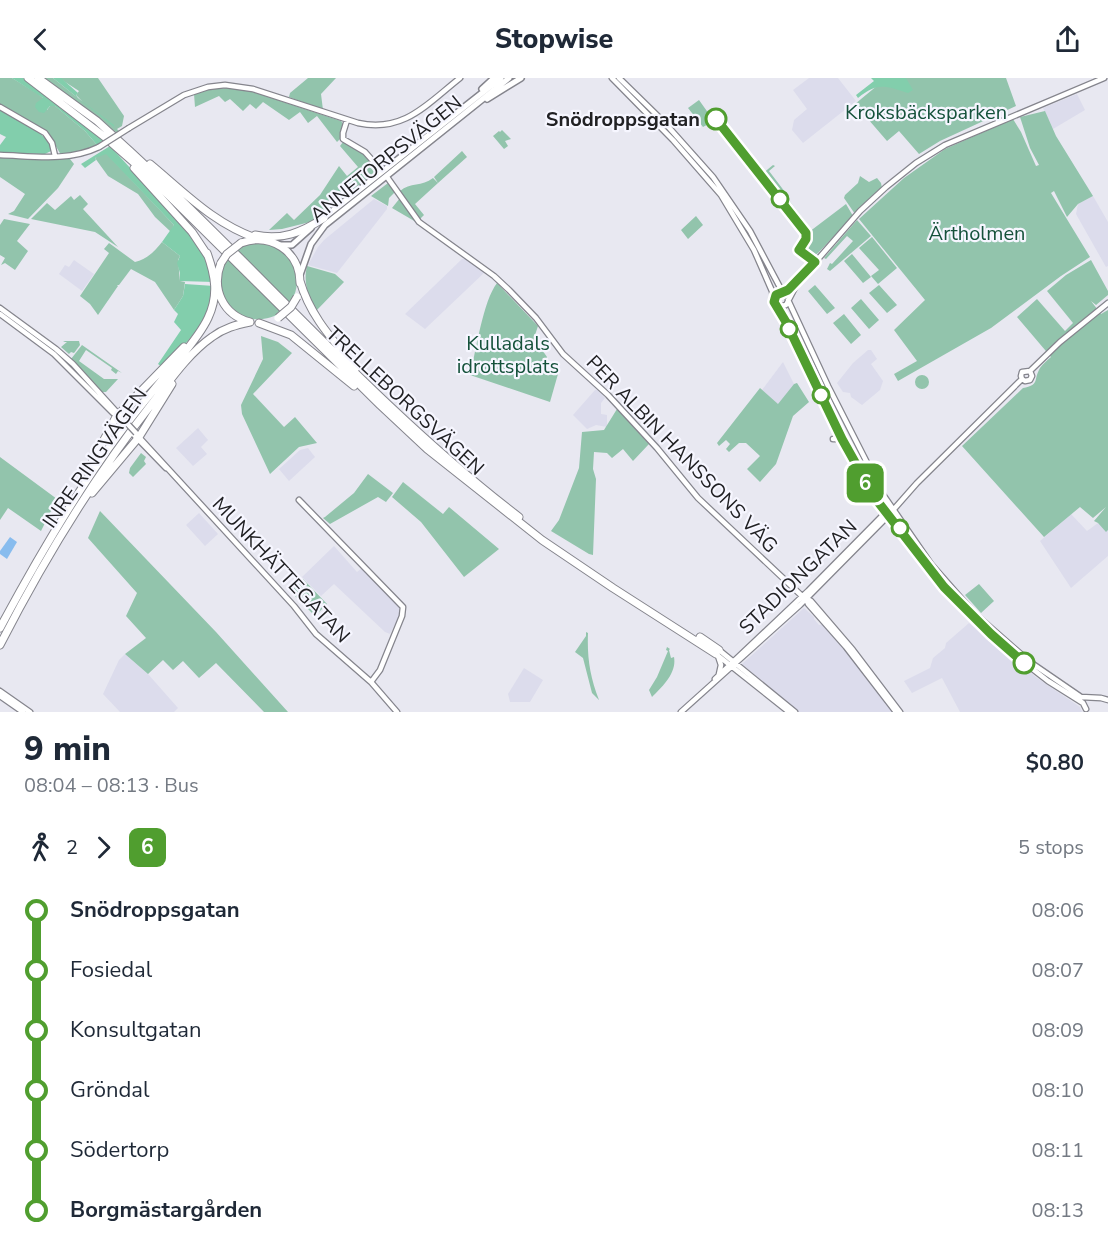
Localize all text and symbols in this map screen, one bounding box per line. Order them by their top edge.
text: Stopwise [495,21,613,58]
icon: back [24,23,57,56]
icon: share [1051,23,1084,56]
street label: ANNETORPSVÄGEN [304,89,468,229]
park label: Kroksbäcksparken [845,99,1007,126]
place label: Snödroppsgatan [546,106,700,133]
marker: Snödroppsgatan [705,108,727,130]
unlabelled marker [771,190,789,208]
park label: Ärtholmen [929,220,1025,247]
street label: TRELLEBORGSVÄGEN [320,320,490,482]
unlabelled marker [780,320,798,338]
park label: Kulladals idrottsplats [457,330,559,380]
street label: PER ALBIN HANSSONS VÄG [580,349,784,559]
street label: INRE RINGVÄGEN [36,382,154,534]
unlabelled marker [812,386,830,404]
line badge: 6 [846,464,884,502]
text: 6 [859,469,871,497]
street label: MUNKHÄTTEGATAN [206,491,356,649]
street label: STADIONGATAN [733,514,863,640]
unlabelled marker [891,519,909,537]
unlabelled marker [1013,652,1035,674]
text: 9 min [24,727,111,772]
text: $0.80 [1026,748,1084,778]
text: 08:04 – 08:13 · Bus [24,772,199,799]
icon: walk [24,831,57,864]
icon: forward [87,831,120,864]
text: 6 [141,833,154,861]
text: 2 [66,834,78,861]
text: 5 stops [1018,834,1084,861]
text: Snödroppsgatan [70,895,240,925]
text: 08:06 [1031,897,1084,924]
text: Fosiedal [70,955,152,985]
text: 08:07 [1031,957,1084,984]
text: Konsultgatan [70,1015,201,1045]
text: 08:09 [1031,1017,1084,1044]
text: Gröndal [70,1075,149,1105]
text: 08:10 [1031,1077,1084,1104]
text: Södertorp [70,1135,169,1165]
text: 08:11 [1031,1137,1084,1164]
text: Borgmästargården [70,1195,262,1225]
text: 08:13 [1031,1197,1084,1224]

